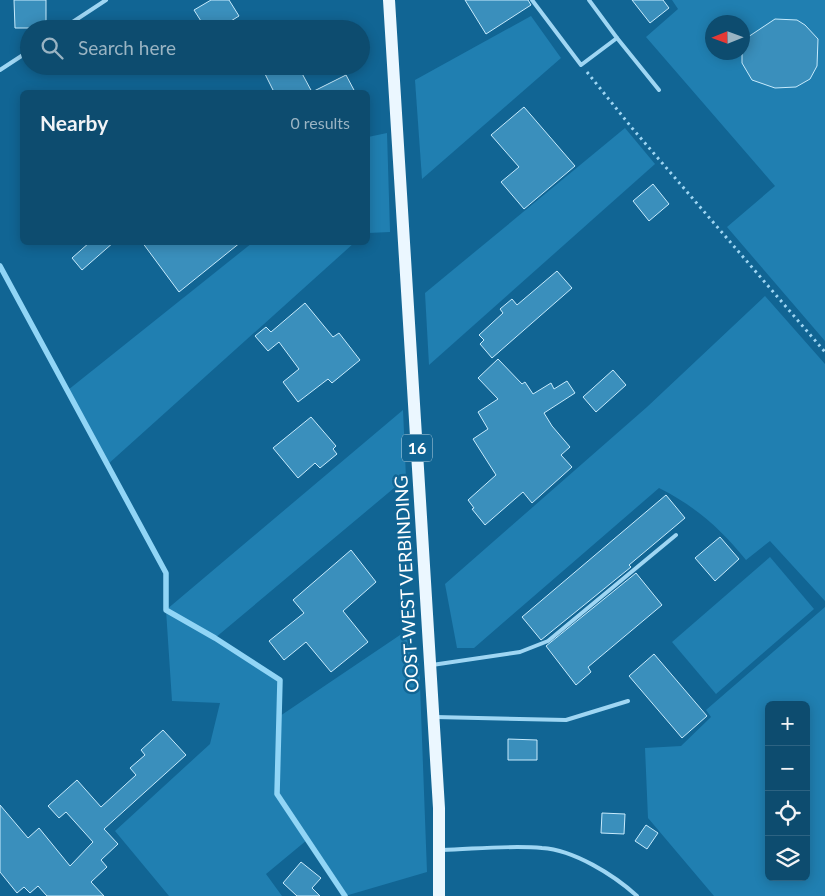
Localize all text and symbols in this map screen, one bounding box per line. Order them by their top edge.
north arrow [705,15,750,60]
search box [20,20,370,75]
icon: search [38,34,66,62]
text: Search here [78,36,176,59]
text: Nearby [40,110,108,135]
text: 0 results [290,113,350,132]
road number: 16 [402,434,432,462]
street label: OOST-WEST VERBINDING [389,475,423,693]
map controls [765,701,810,881]
button: + [765,701,810,746]
button: − [765,746,810,791]
button: locate [765,791,810,836]
button: layers [765,836,810,881]

